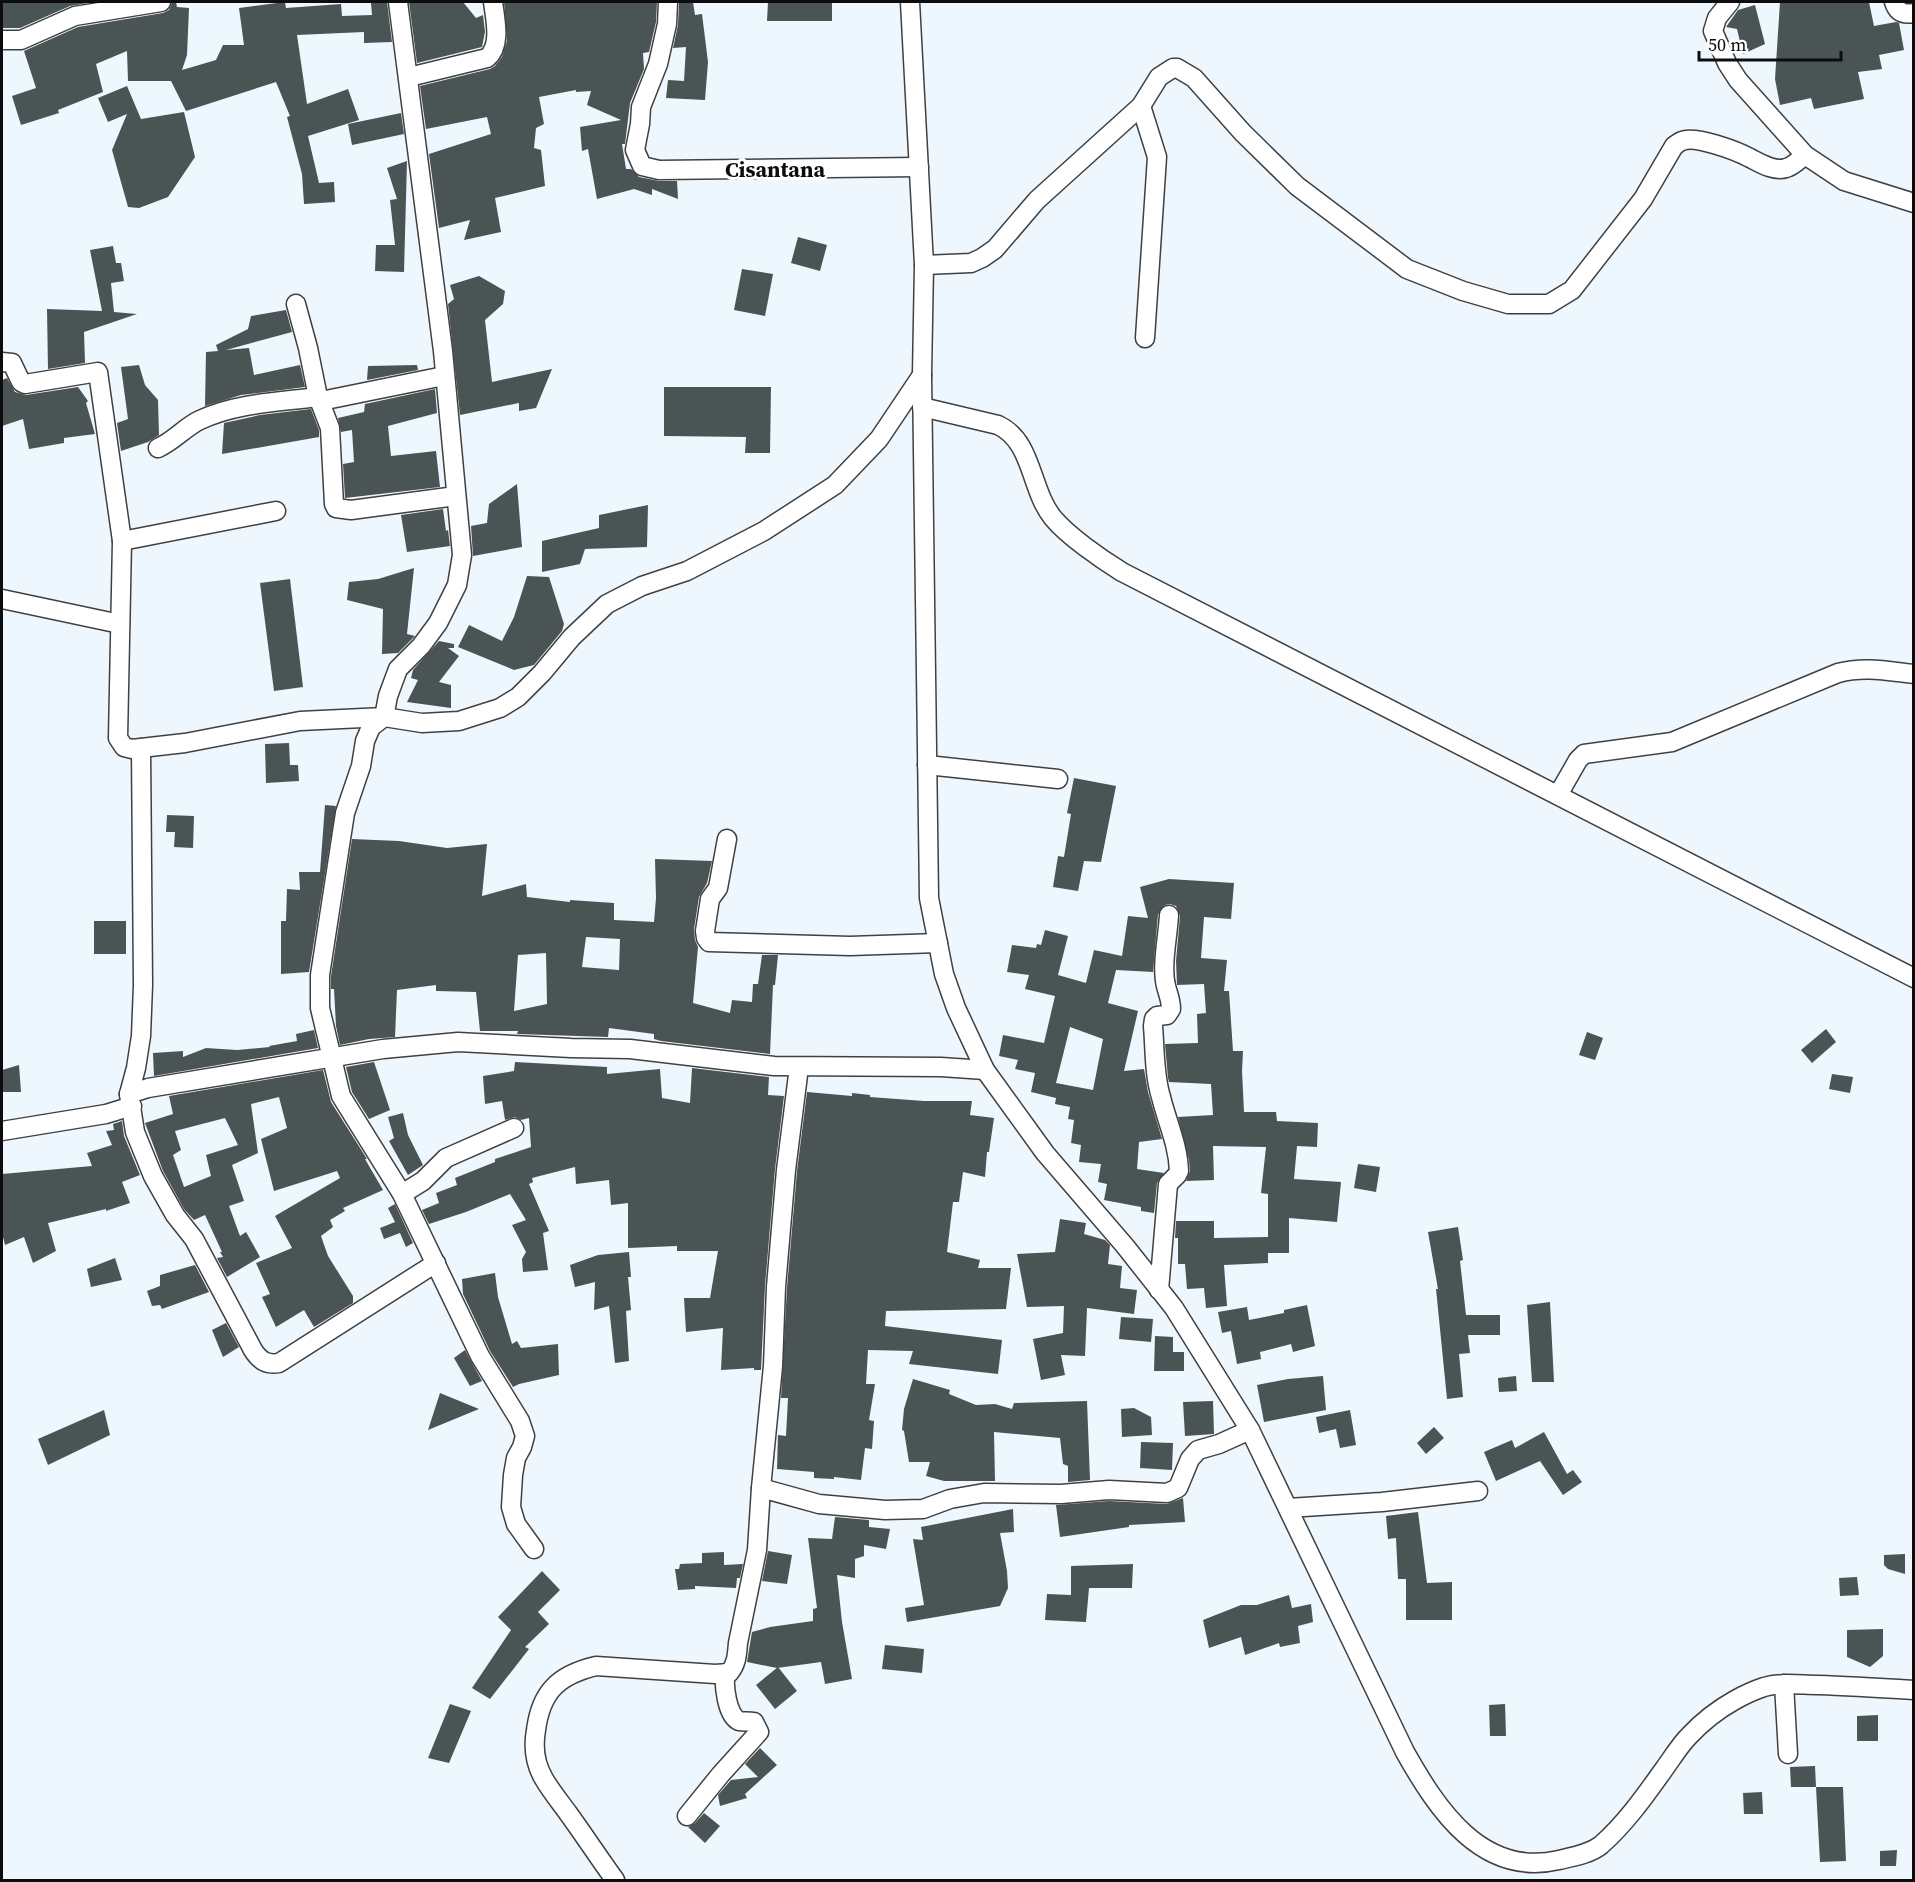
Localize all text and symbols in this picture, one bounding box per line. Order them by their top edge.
scale bar [1699,24,1842,62]
text: 50 m [1708,32,1746,57]
district label: Cisantana [725,154,825,184]

